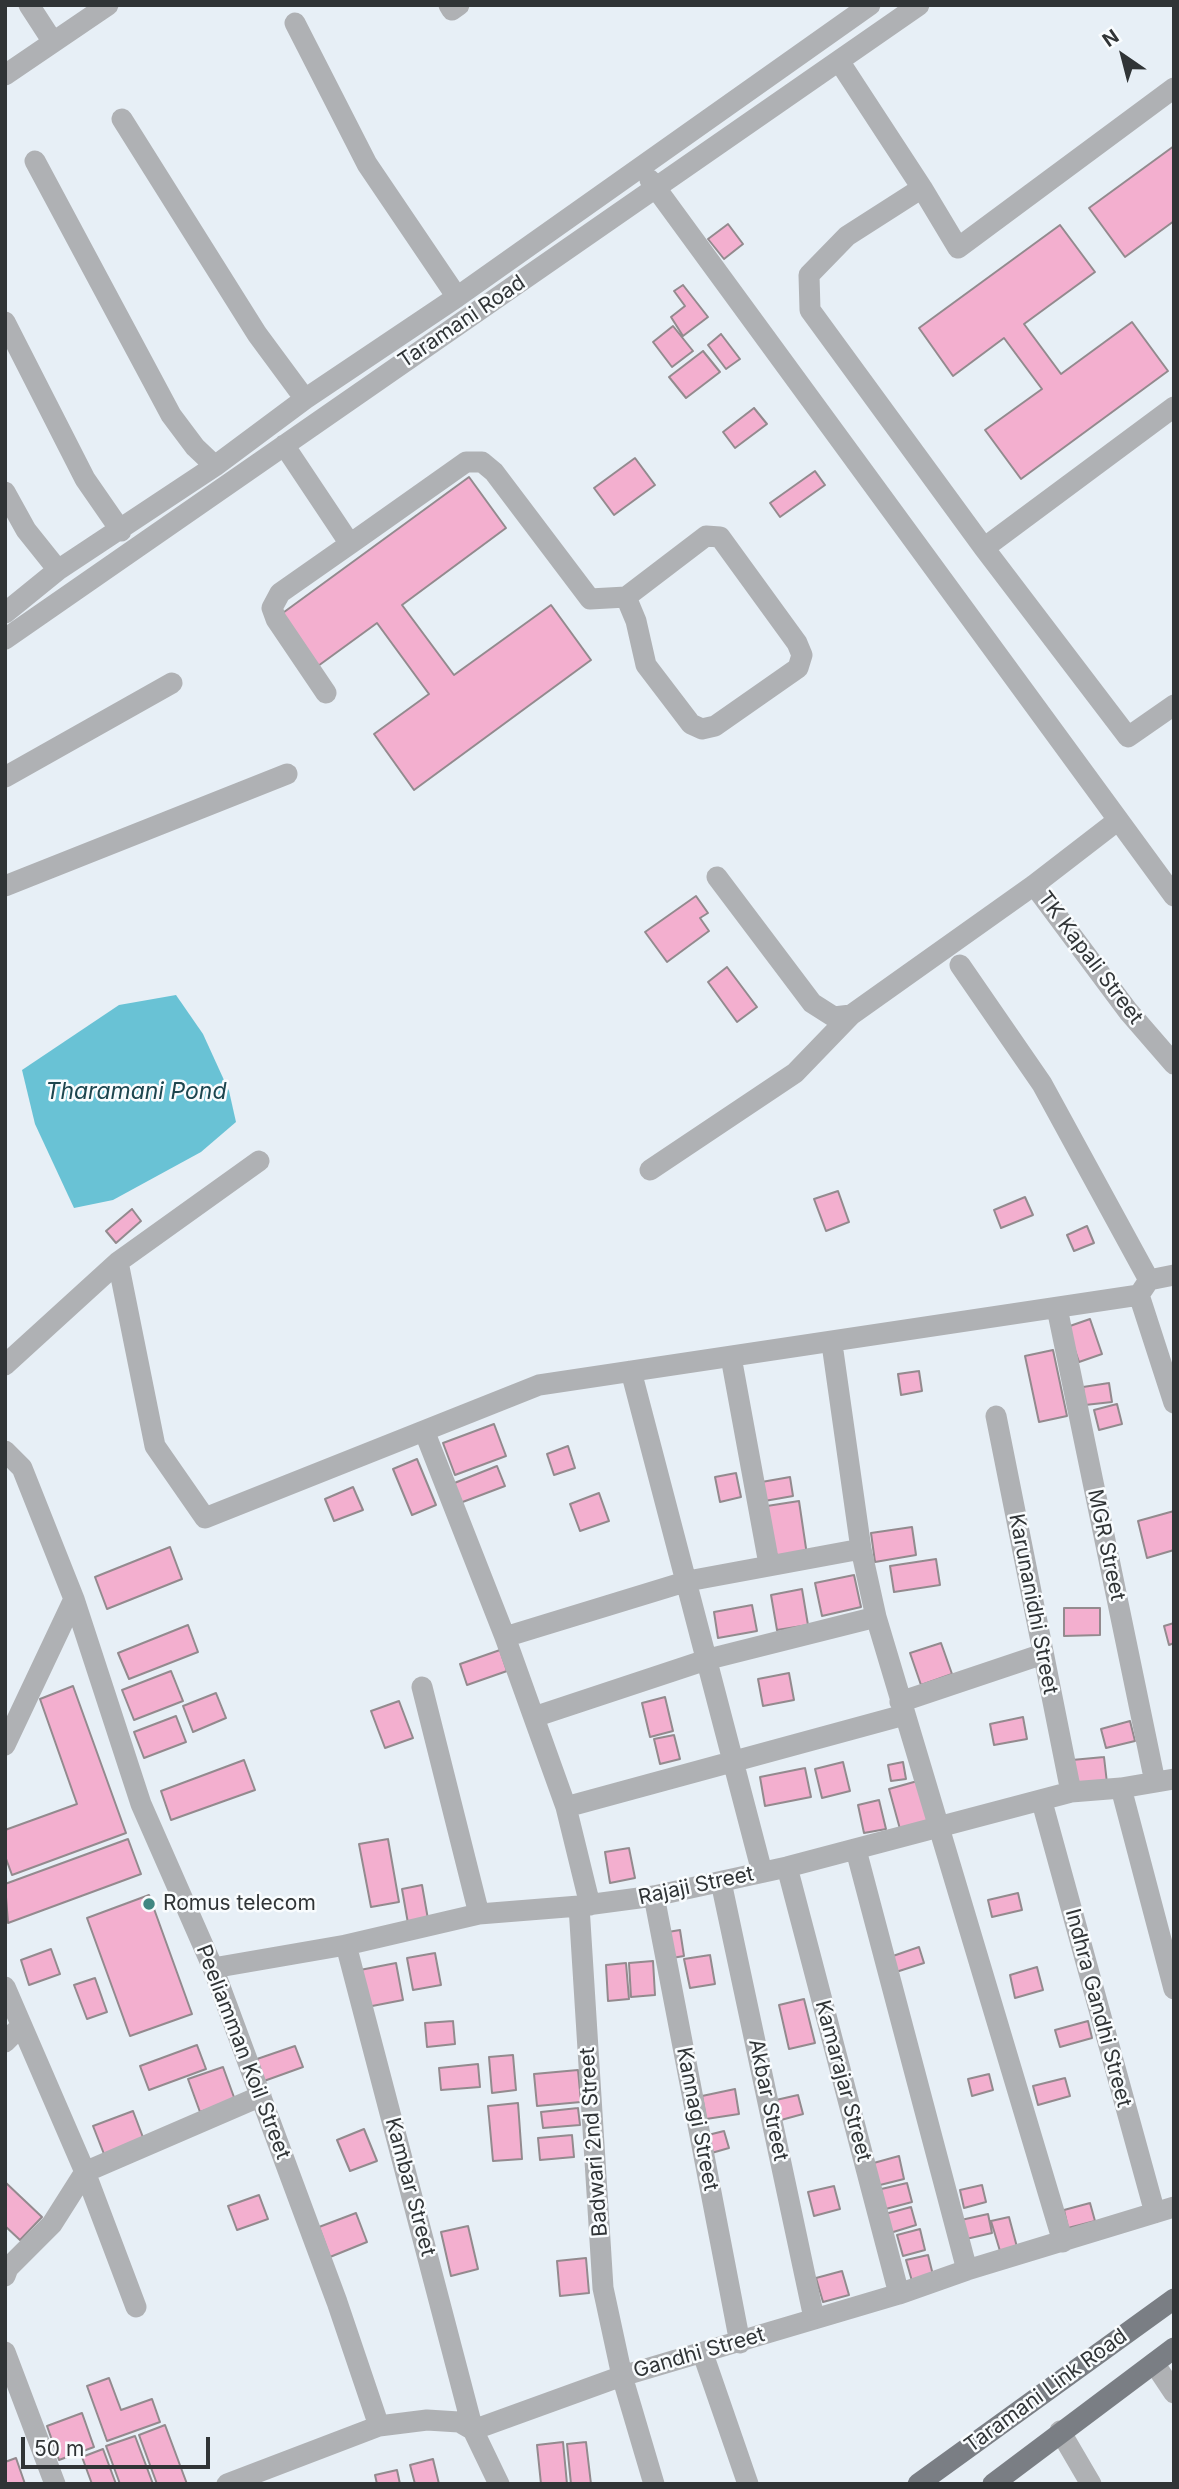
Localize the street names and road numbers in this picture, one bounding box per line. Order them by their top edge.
street label: Taramani Road [394,270,530,374]
street label: TK Kapali Street [1032,887,1148,1029]
street label: MGR Street [1082,1487,1130,1603]
street label: Karunanidhi Street [1003,1512,1063,1696]
street label: Rajaji Street [636,1861,756,1911]
street label: Indhra Gandhi Street [1059,1906,1137,2110]
street label: Peeliamman Koil Street [190,1941,296,2163]
street label: Kamarajar Street [809,1998,877,2164]
street label: Akbar Street [743,2037,793,2163]
street label: Kannagi Street [671,2045,723,2193]
street label: Badwari 2nd Street [575,2046,613,2238]
street label: Kambar Street [379,2115,441,2259]
street label: Gandhi Street [630,2322,768,2384]
street label: Taramani Link Road [960,2324,1132,2458]

